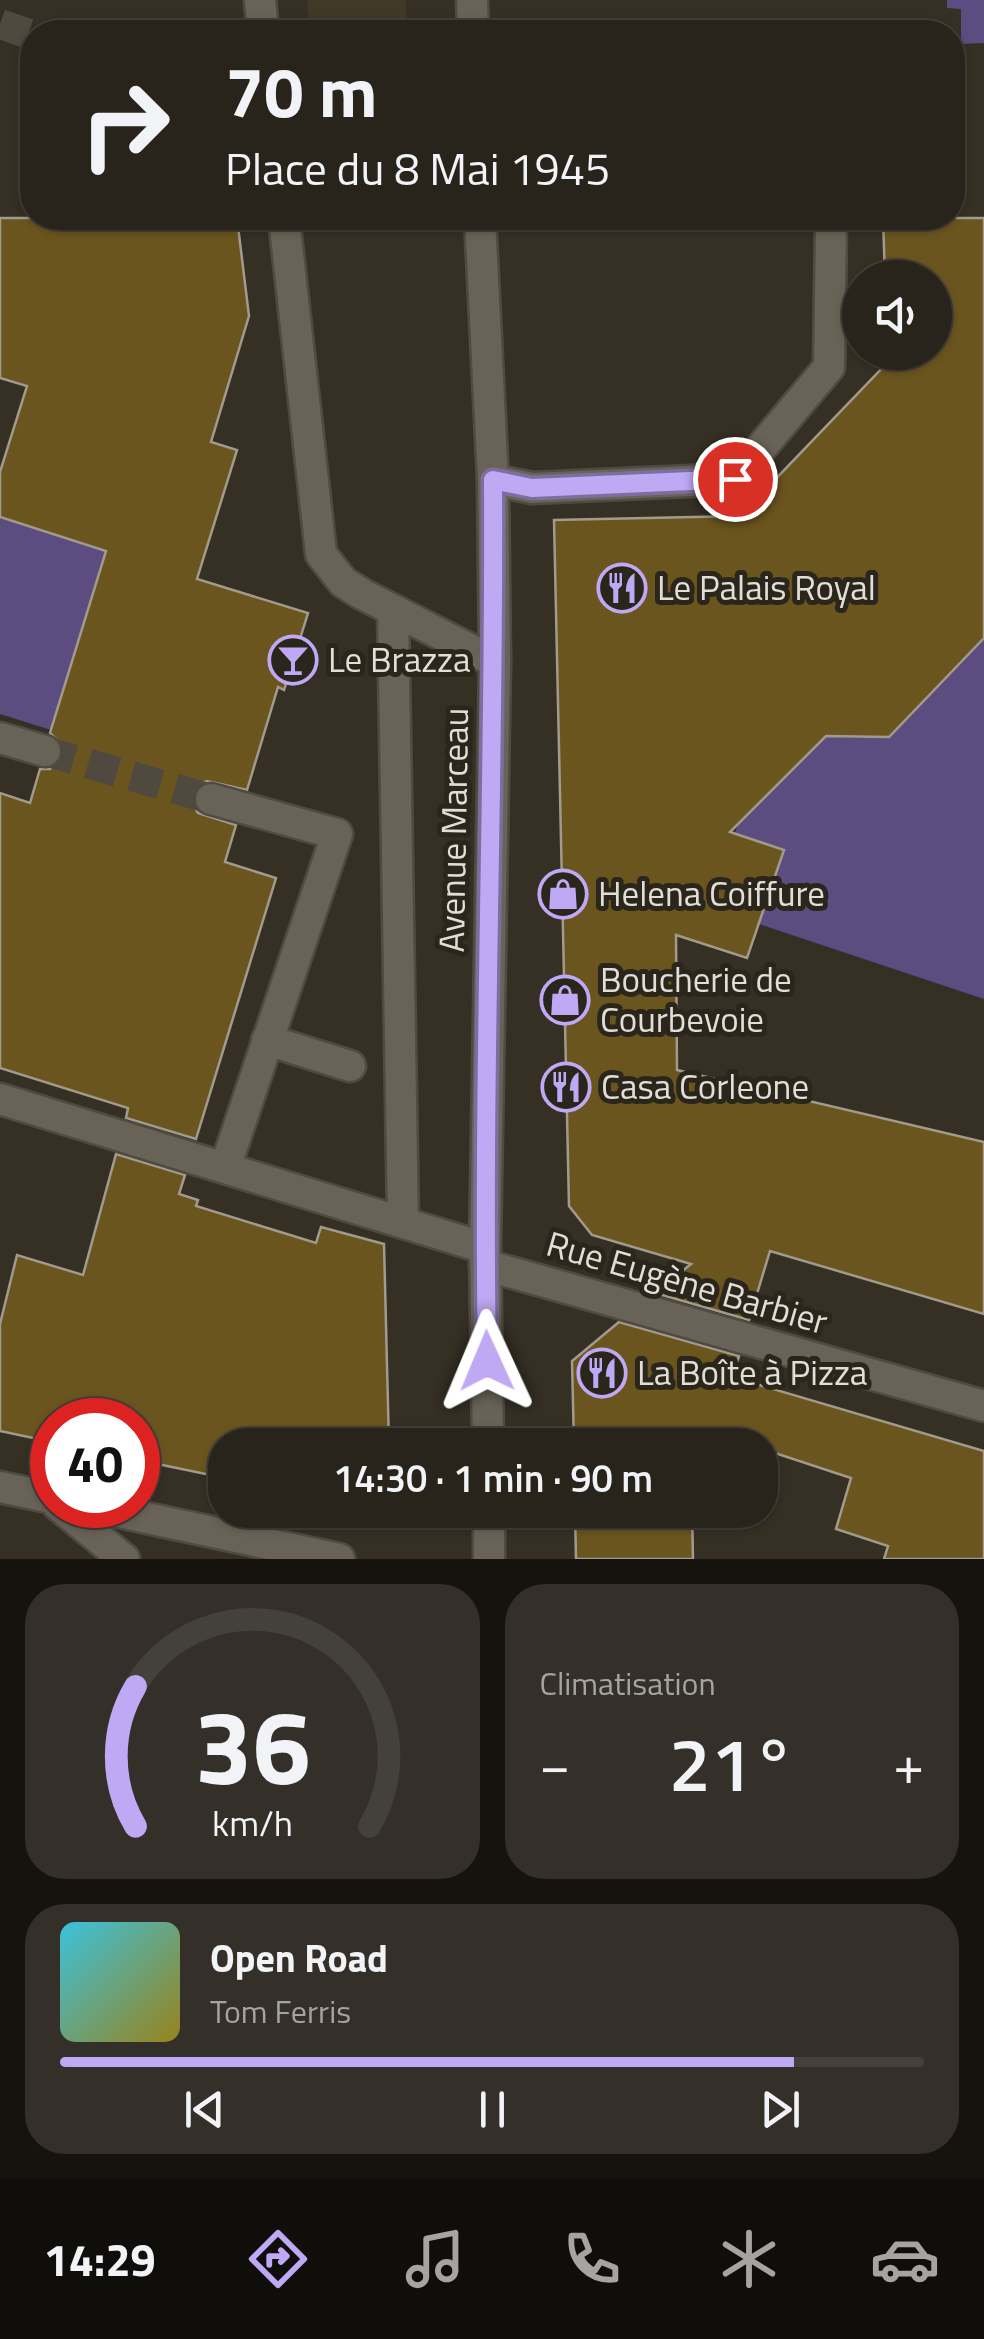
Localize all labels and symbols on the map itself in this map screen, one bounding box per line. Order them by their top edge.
pin [693,437,778,522]
place label: Le Palais Royal [657,560,876,614]
restaurant icon: Le Palais Royal [596,562,648,614]
place label: Le Brazza [328,632,471,686]
bar icon: Le Brazza [267,634,319,686]
street label: Avenue Marceau [424,707,482,953]
place label: Helena Coiffure [598,866,825,920]
shop icon: Helena Coiffure [537,868,589,920]
place label: Boucherie de Courbevoie [600,952,792,1046]
shop icon: Boucherie de Courbevoie [539,974,591,1026]
place label: Casa Corleone [601,1059,809,1113]
restaurant icon: Casa Corleone [540,1061,592,1113]
street label: Rue Eugène Barbier [540,1216,834,1348]
position arrow [435,1309,539,1413]
place label: La Boîte à Pizza [637,1345,867,1399]
restaurant icon: La Boîte à Pizza [576,1347,628,1399]
speed limit sign: 40 [30,1398,160,1528]

